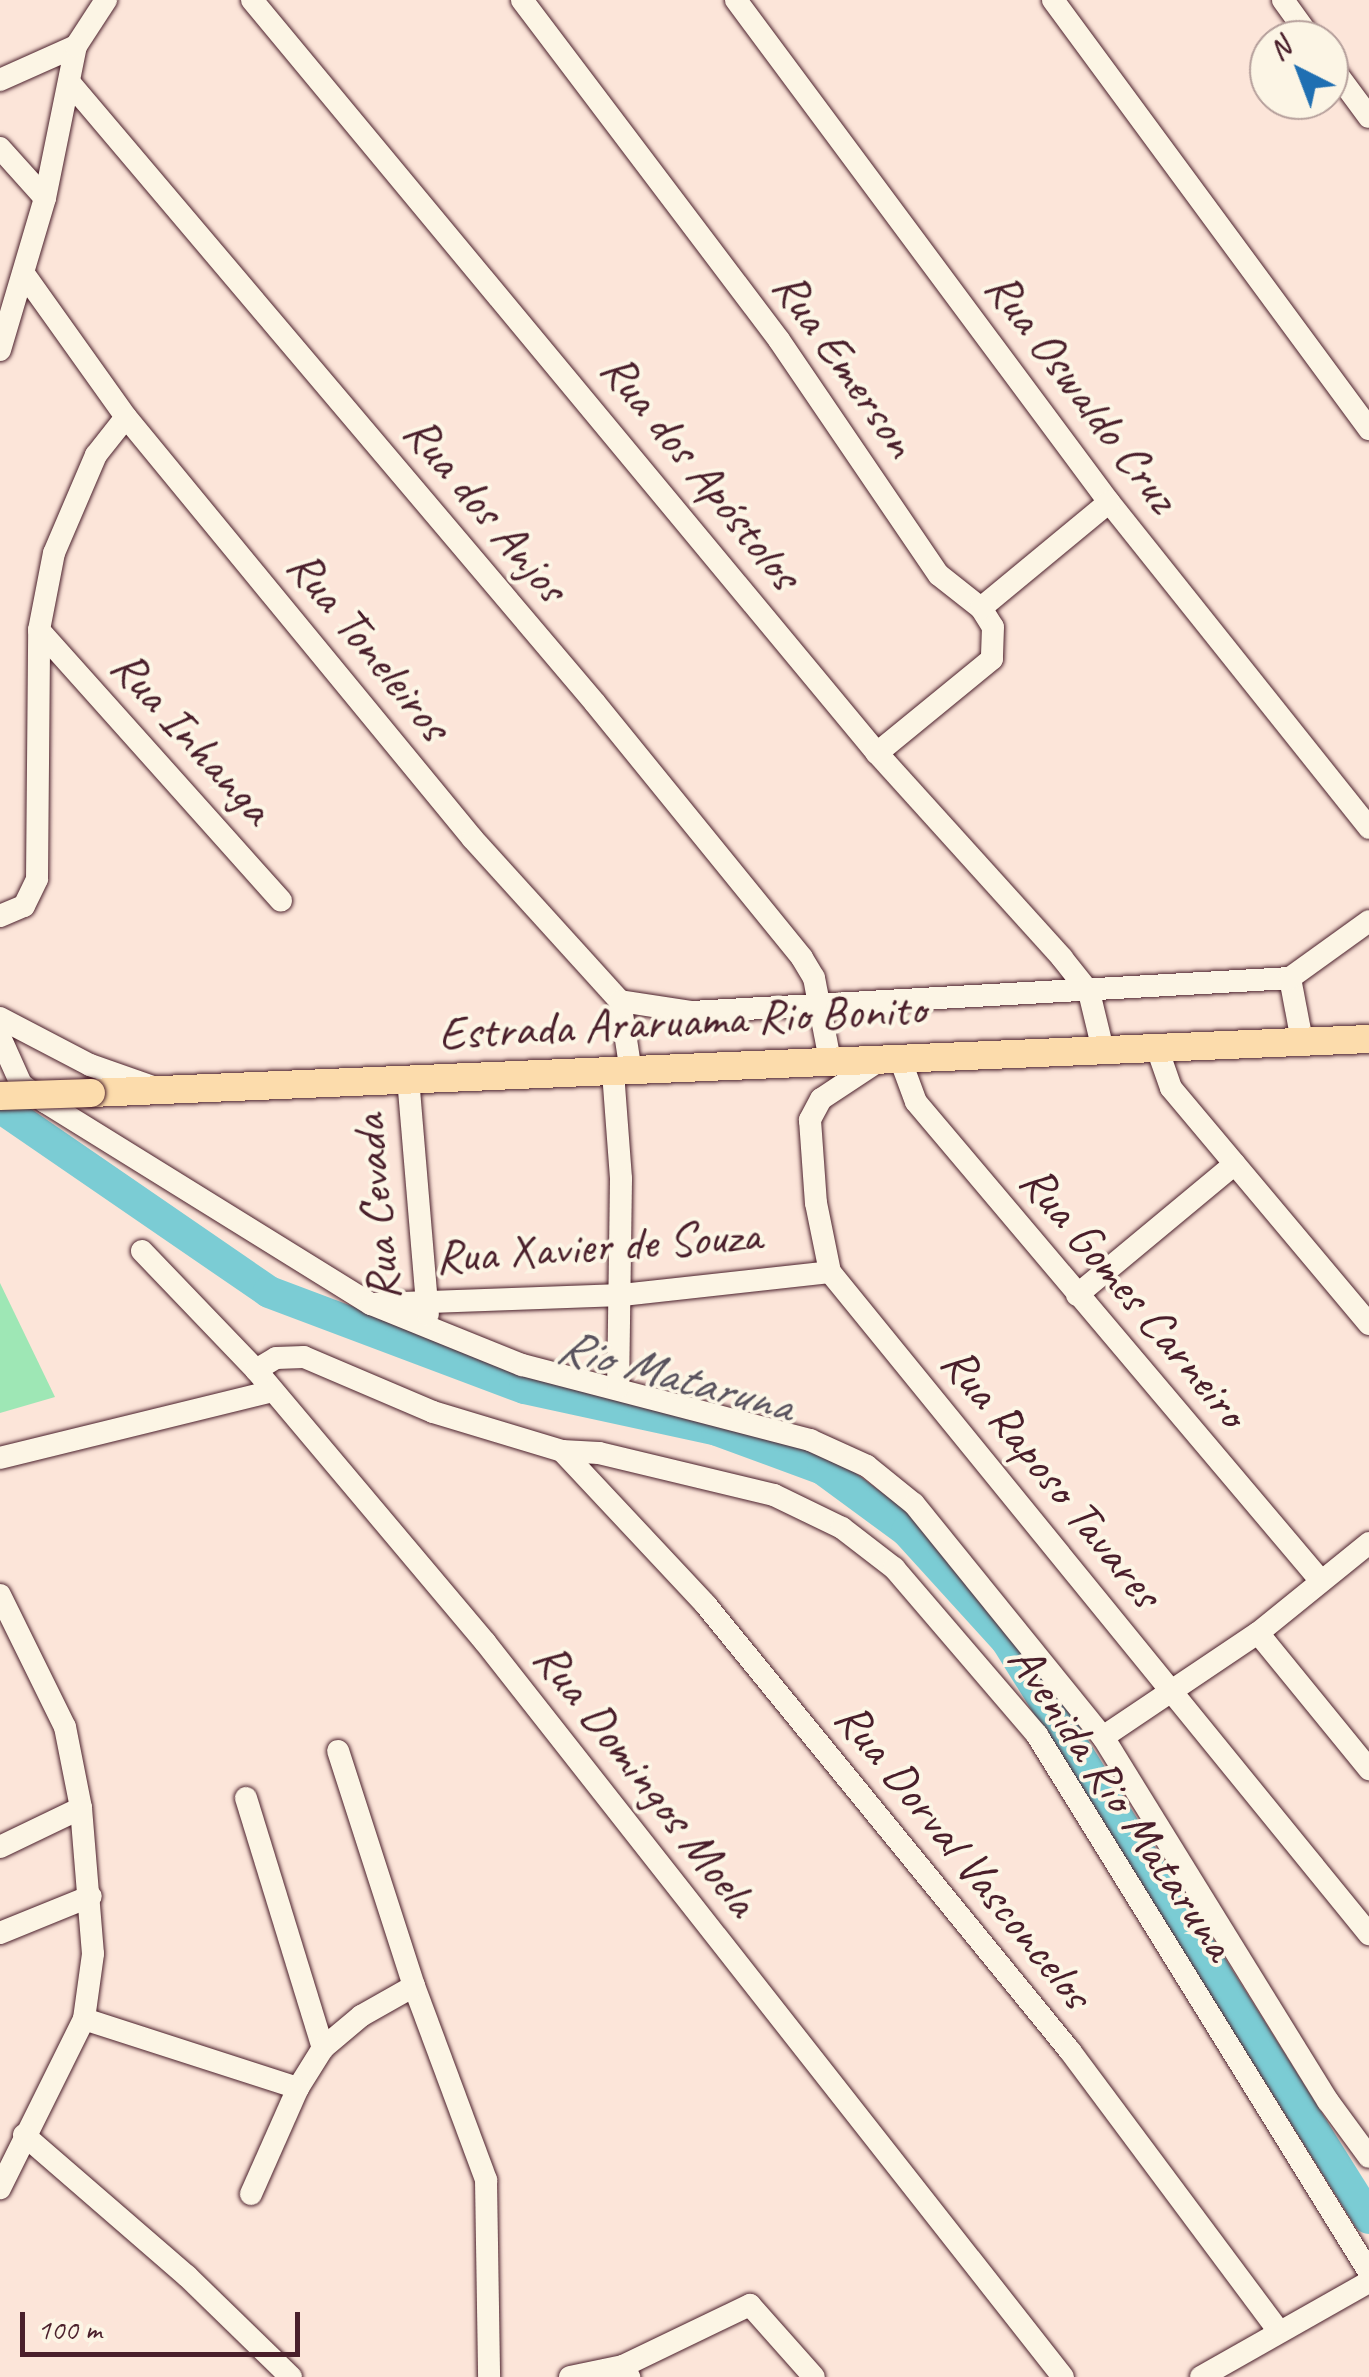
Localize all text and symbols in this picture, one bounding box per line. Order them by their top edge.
north arrow [1249,20,1349,120]
text: N [1262,30,1298,68]
street label: Rua Emerson [760,260,930,468]
street label: Rua Oswaldo Cruz [972,260,1192,524]
street label: Rua dos Apóstolos [588,342,814,600]
street label: Rua dos Anjos [392,404,580,614]
street label: Rua Toneleiros [275,538,463,752]
street label: Rua Inhanga [99,638,285,836]
street label: Estrada Araruama Rio Bonito [436,979,928,1063]
street label: Rua Cevada [339,1113,413,1303]
street label: Rua Gomes Carneiro [1007,1153,1261,1439]
street label: Rua Xavier de Souza [433,1206,763,1286]
water label: Rio Mataruna [551,1315,799,1435]
street label: Rua Raposo Tavares [929,1334,1175,1620]
street label: Rua Domingos Moela [521,1630,771,1928]
street label: Avenida Rio Mataruna [995,1633,1249,1971]
street label: Rua Dorval Vasconcelos [823,1690,1105,2020]
scale bar [25,2292,305,2354]
text: 100 m [37,2310,102,2348]

